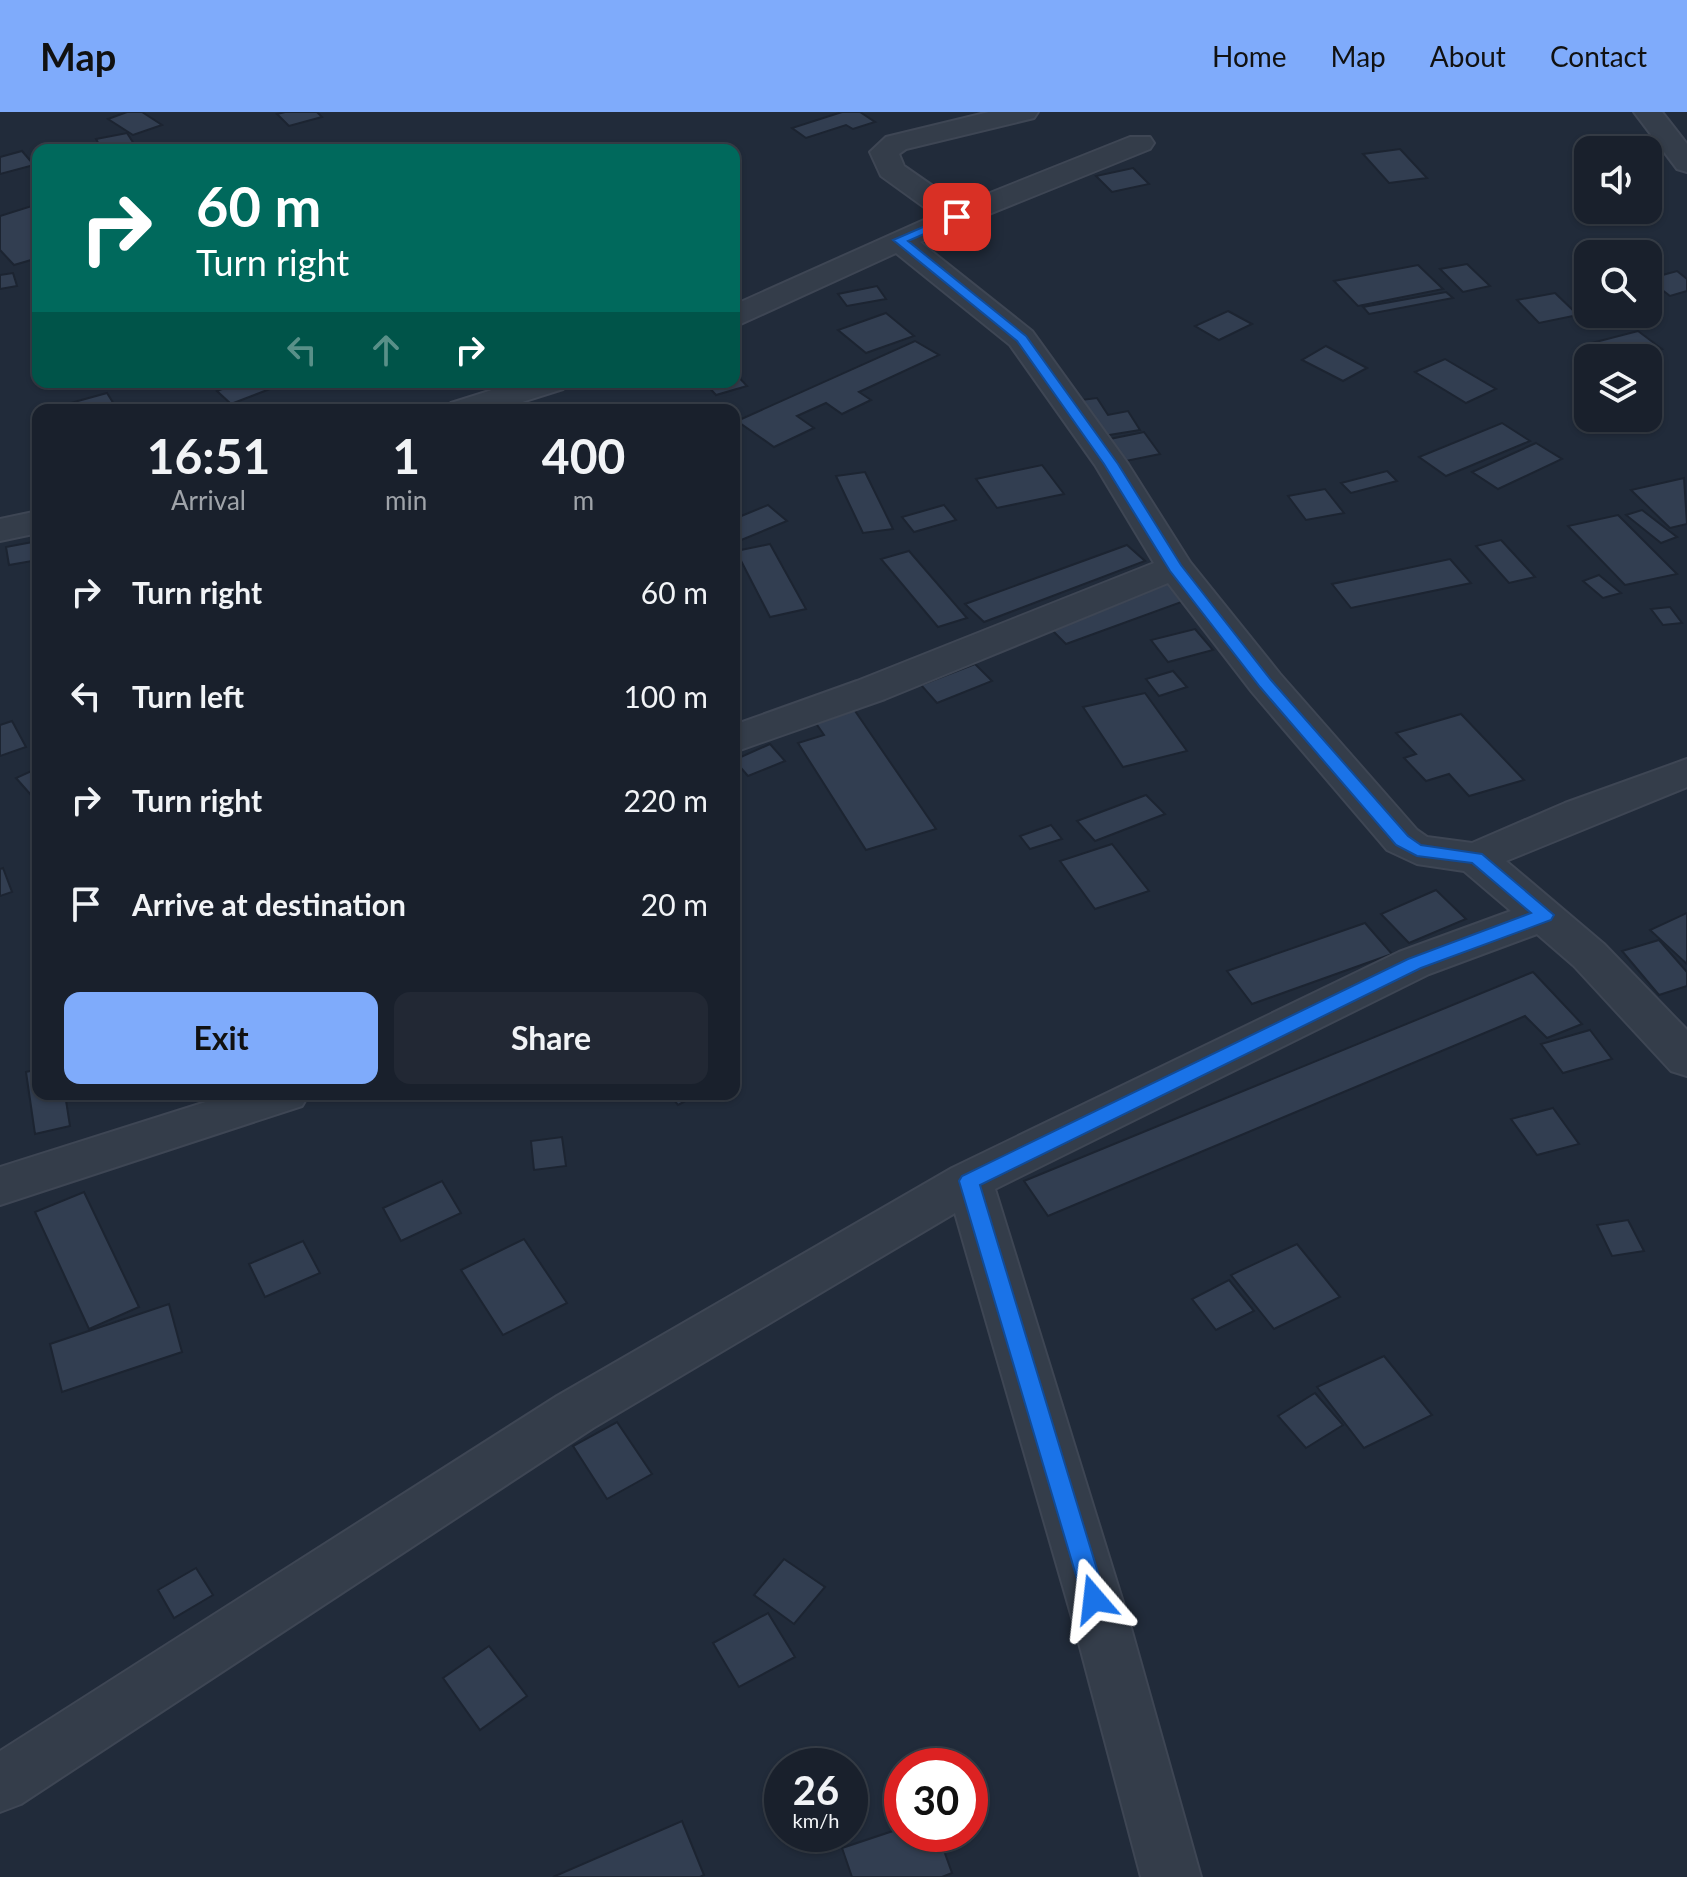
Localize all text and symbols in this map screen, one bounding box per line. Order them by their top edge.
text: Map [40,33,116,79]
text: Home [1212,39,1287,73]
text: Map [1331,39,1386,73]
text: About [1430,39,1506,73]
text: Contact [1550,39,1647,73]
map controls [1574,136,1662,432]
button: sound [1574,136,1662,224]
text: 60 m [196,172,321,239]
icon: right [64,176,168,280]
pin [923,183,991,251]
icon: arrive [935,195,979,239]
text: Turn right [196,240,349,284]
button: search [1574,240,1662,328]
icon: left [280,328,324,372]
icon: ahead [364,328,408,372]
icon: right [448,328,492,372]
button: layers [1574,344,1662,432]
text: 16:51 [147,427,270,484]
text: 1 [392,427,420,484]
text: 400 [542,427,625,484]
text: Arrival [171,484,246,516]
text: min [385,484,427,516]
text: m [573,484,594,516]
icon: right [64,570,108,614]
text: Turn right [132,574,262,610]
text: 60 m [641,574,708,610]
icon: left [64,674,108,718]
text: Turn left [132,678,244,714]
text: 100 m [623,678,708,714]
icon: right [64,778,108,822]
text: Turn right [132,782,262,818]
text: 220 m [623,782,708,818]
icon: arrive [64,882,108,926]
text: Arrive at destination [132,886,406,922]
text: 20 m [641,886,708,922]
button: Exit [64,992,378,1084]
button: Share [394,992,708,1084]
position arrow [1052,1557,1136,1641]
speed limit sign: 30 [884,1748,988,1852]
text: 26 [793,1766,839,1814]
text: km/h [793,1808,839,1832]

